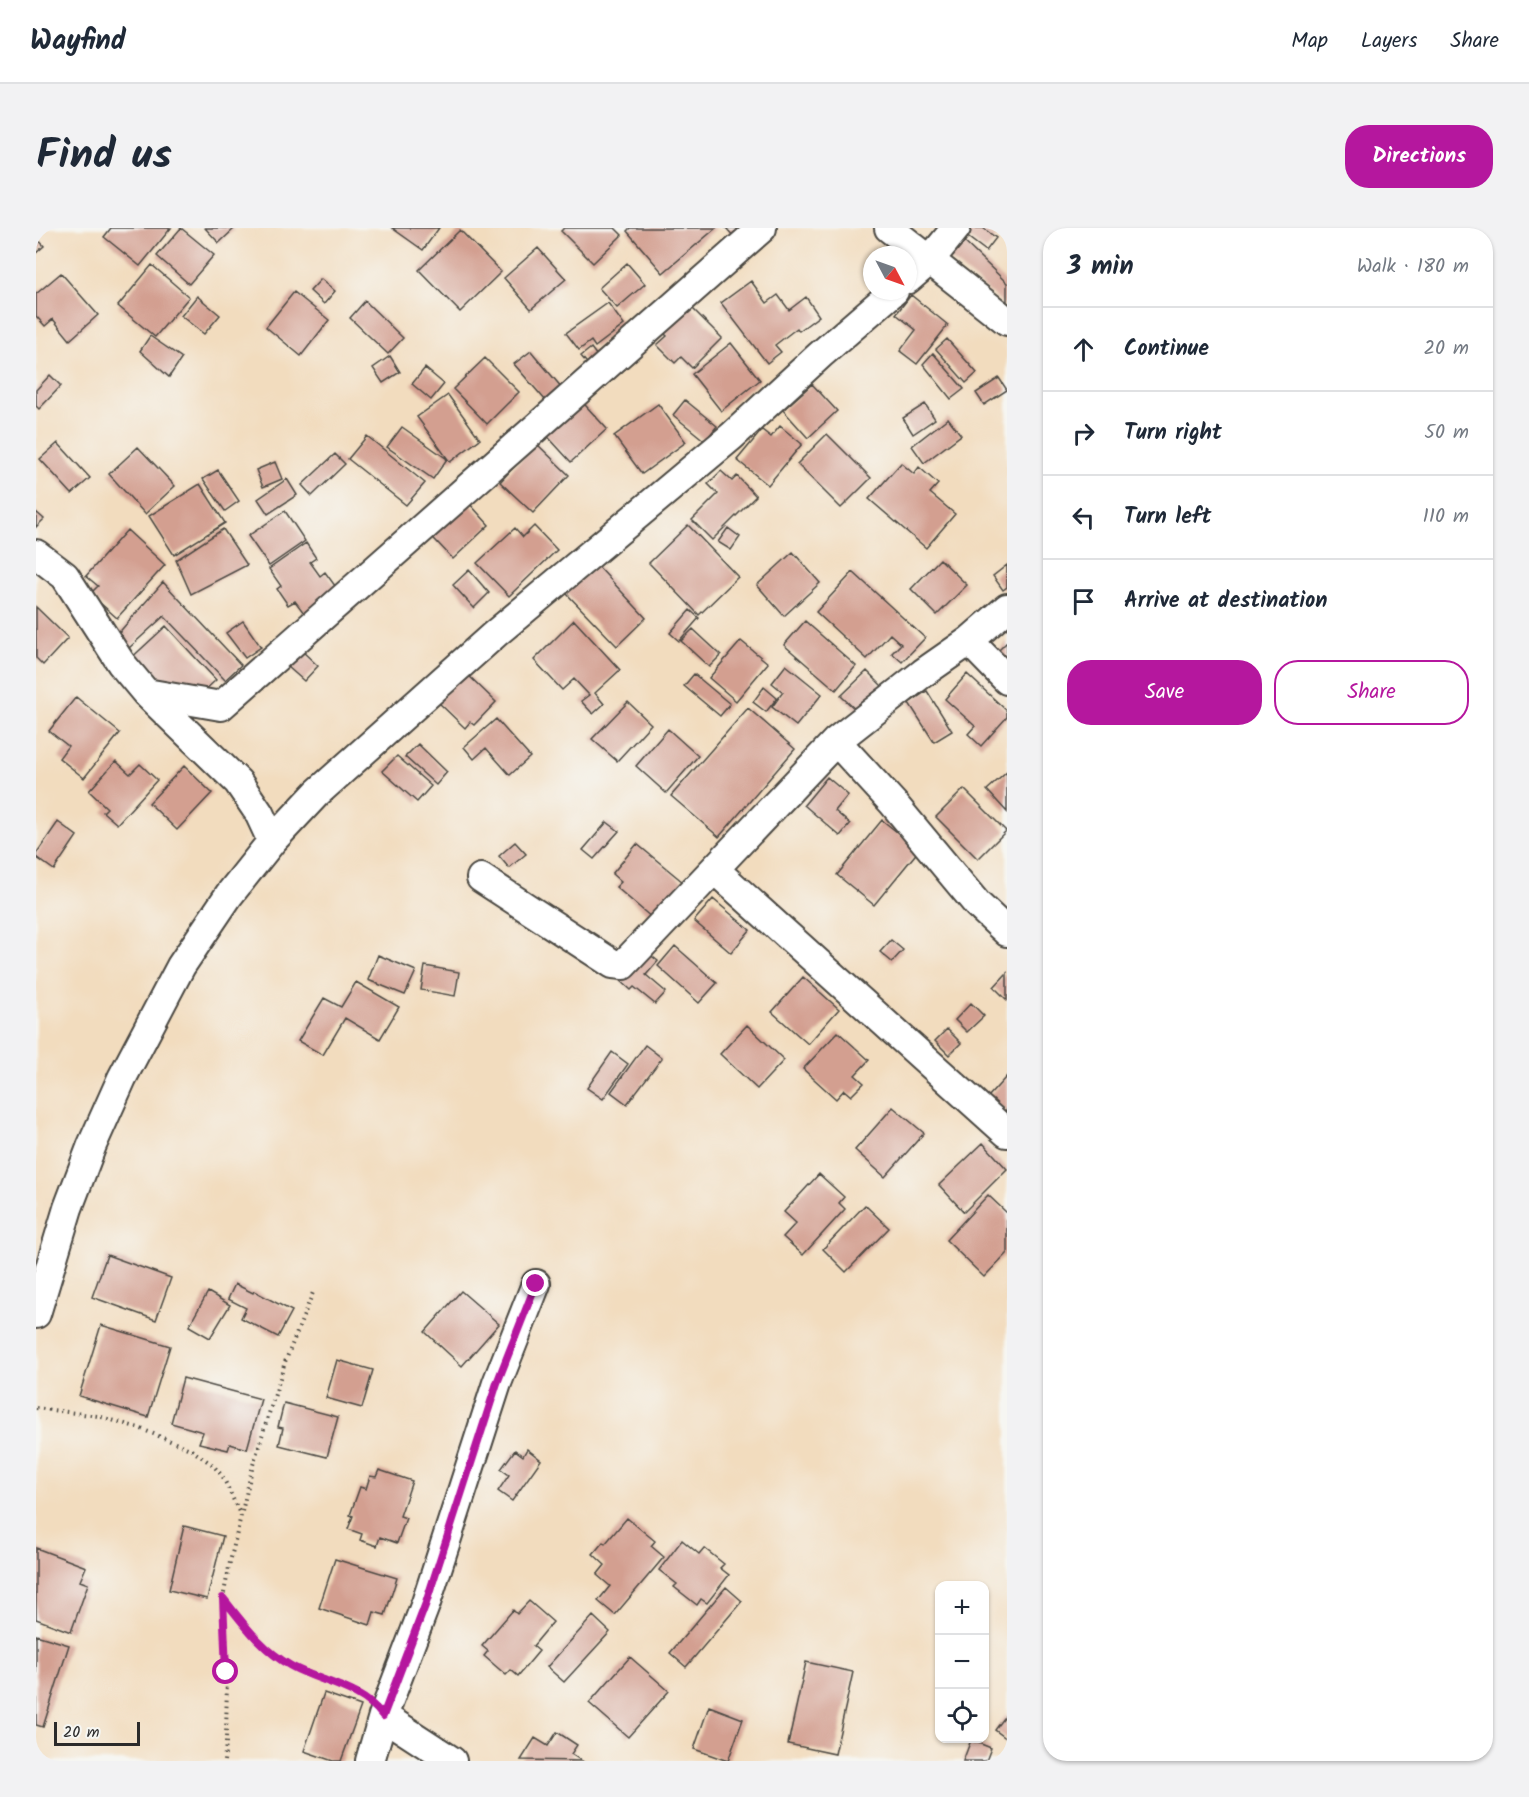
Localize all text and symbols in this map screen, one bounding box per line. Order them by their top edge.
text: Wayfind [30,19,126,64]
text: Map [1291,25,1328,58]
text: Layers [1361,25,1417,58]
text: Share [1450,25,1499,58]
text: Find us [36,123,172,190]
button: Directions [1345,125,1493,188]
north arrow [863,246,917,300]
text: 3 min [1067,246,1134,288]
text: Walk · 180 m [1357,251,1469,283]
text: Continue [1124,332,1209,367]
icon: ahead [1067,333,1100,366]
text: 20 m [1423,333,1469,365]
text: Turn right [1124,416,1222,451]
icon: right [1067,417,1100,450]
text: 50 m [1424,417,1469,449]
text: Turn left [1124,500,1211,535]
icon: left [1067,501,1100,534]
text: 110 m [1423,501,1469,533]
text: Arrive at destination [1124,584,1327,619]
icon: arrive [1067,585,1100,618]
button: Save [1067,660,1262,725]
button: Share [1274,660,1469,725]
route end [522,1270,548,1296]
map controls [935,1581,989,1743]
button: + [935,1581,989,1635]
button: − [935,1635,989,1689]
route start [212,1658,238,1684]
button: locate [935,1689,989,1743]
scale bar [54,1719,140,1746]
text: 20 m [63,1720,99,1745]

